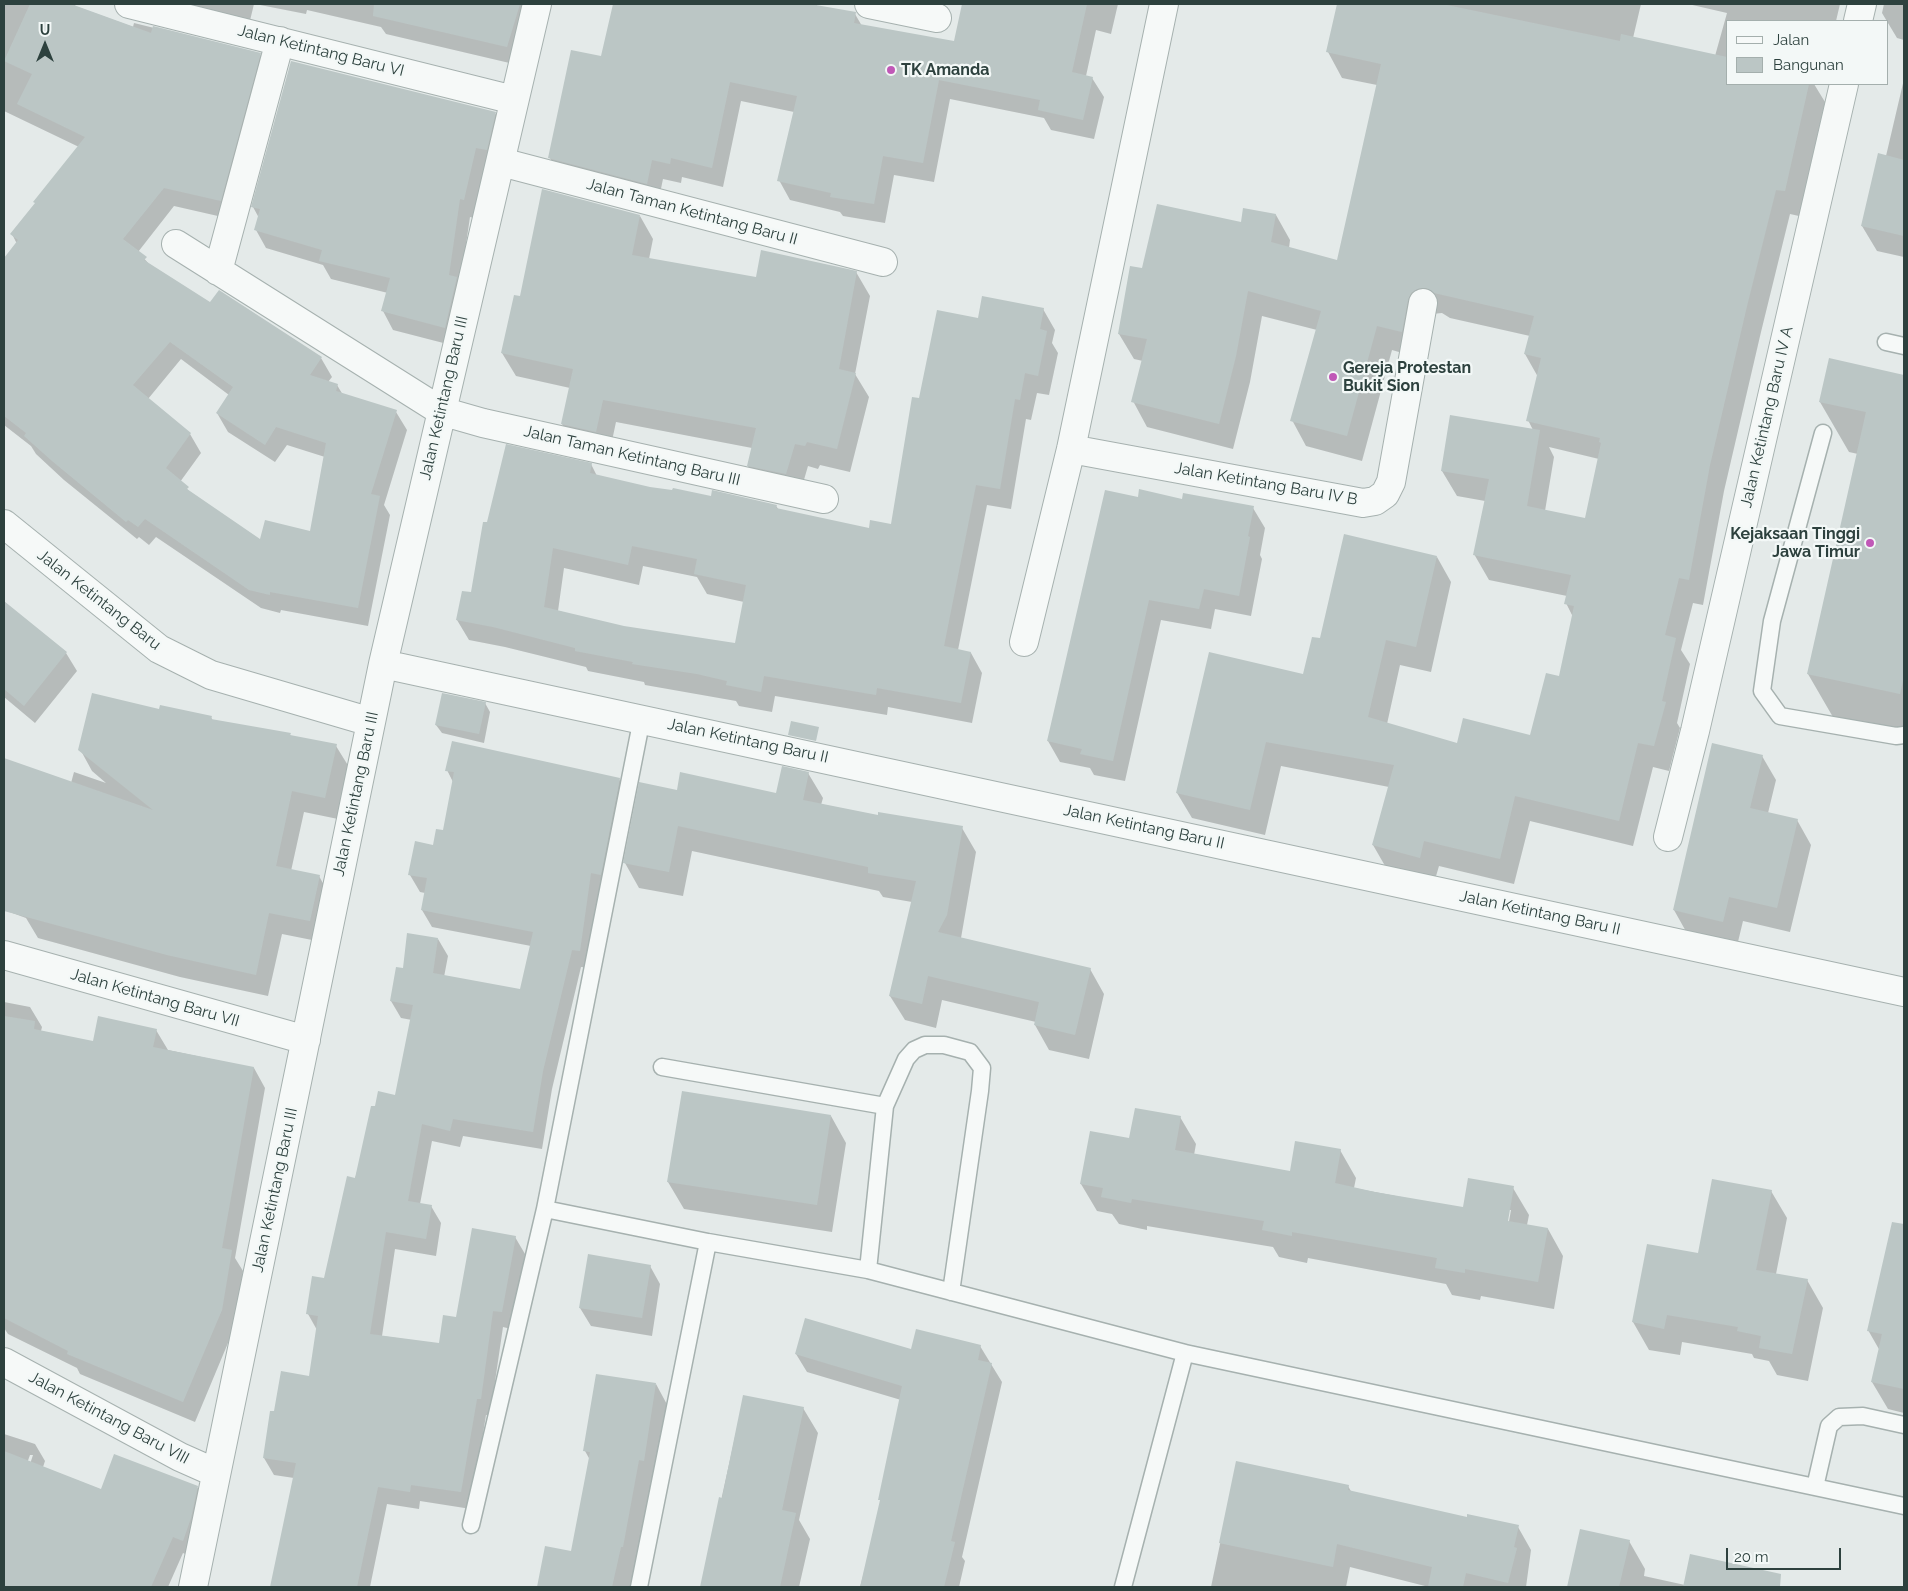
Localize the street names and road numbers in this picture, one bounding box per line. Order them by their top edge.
street label: Jalan Ketintang Baru VI [236,21,406,81]
street label: Jalan Taman Ketintang Baru II [584,175,800,249]
street label: Jalan Ketintang Baru III [416,314,472,482]
street label: Jalan Ketintang Baru IV A [1737,324,1797,510]
street label: Jalan Taman Ketintang Baru III [522,422,742,490]
street label: Jalan Ketintang Baru IV B [1173,458,1359,510]
street label: Jalan Ketintang Baru [33,546,165,654]
street label: Jalan Ketintang Baru III [329,710,383,878]
street label: Jalan Ketintang Baru II [666,715,830,767]
street label: Jalan Ketintang Baru II [1062,801,1226,853]
street label: Jalan Ketintang Baru II [1458,887,1622,939]
street label: Jalan Ketintang Baru VII [68,965,242,1031]
street label: Jalan Ketintang Baru III [248,1106,302,1274]
street label: Jalan Ketintang Baru VIII [26,1368,192,1468]

